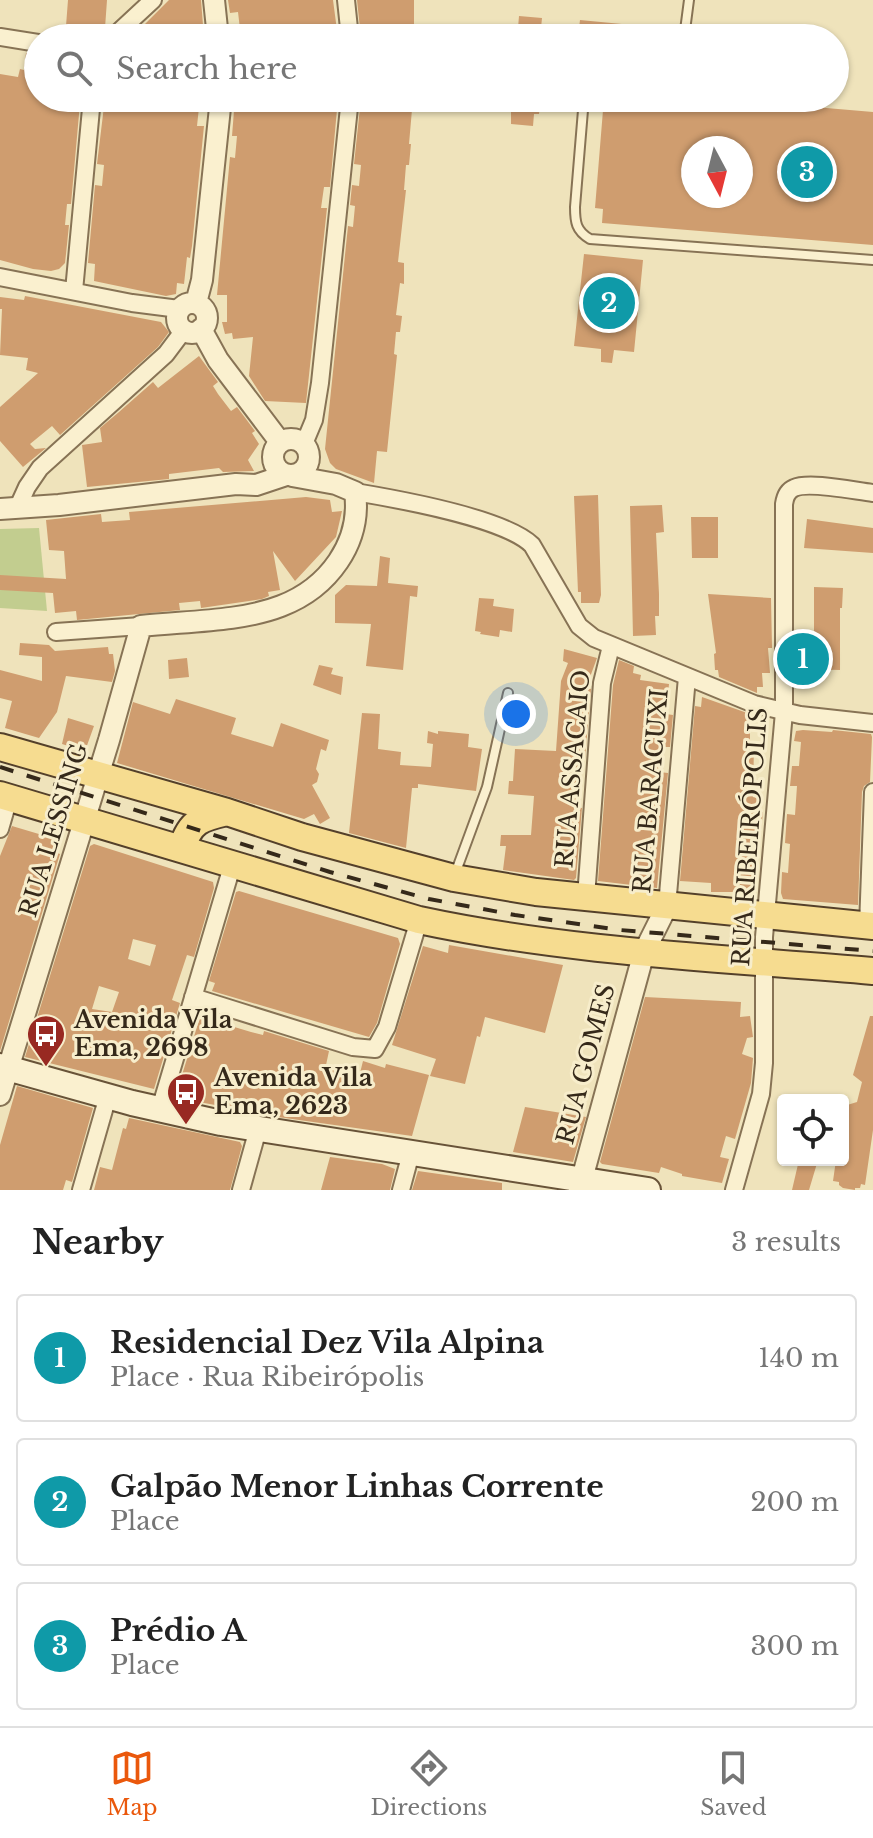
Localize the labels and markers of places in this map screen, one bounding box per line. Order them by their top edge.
pin: 3 [781,142,833,202]
pin: 2 [583,273,635,333]
pin: 1 [777,629,829,689]
place label: Avenida Vila Ema, 2698 [73,1005,233,1062]
bus stop icon: Avenida Vila Ema, 2698 [25,1013,67,1068]
place label: Avenida Vila Ema, 2623 [213,1063,373,1120]
bus stop icon: Avenida Vila Ema, 2623 [165,1071,207,1126]

